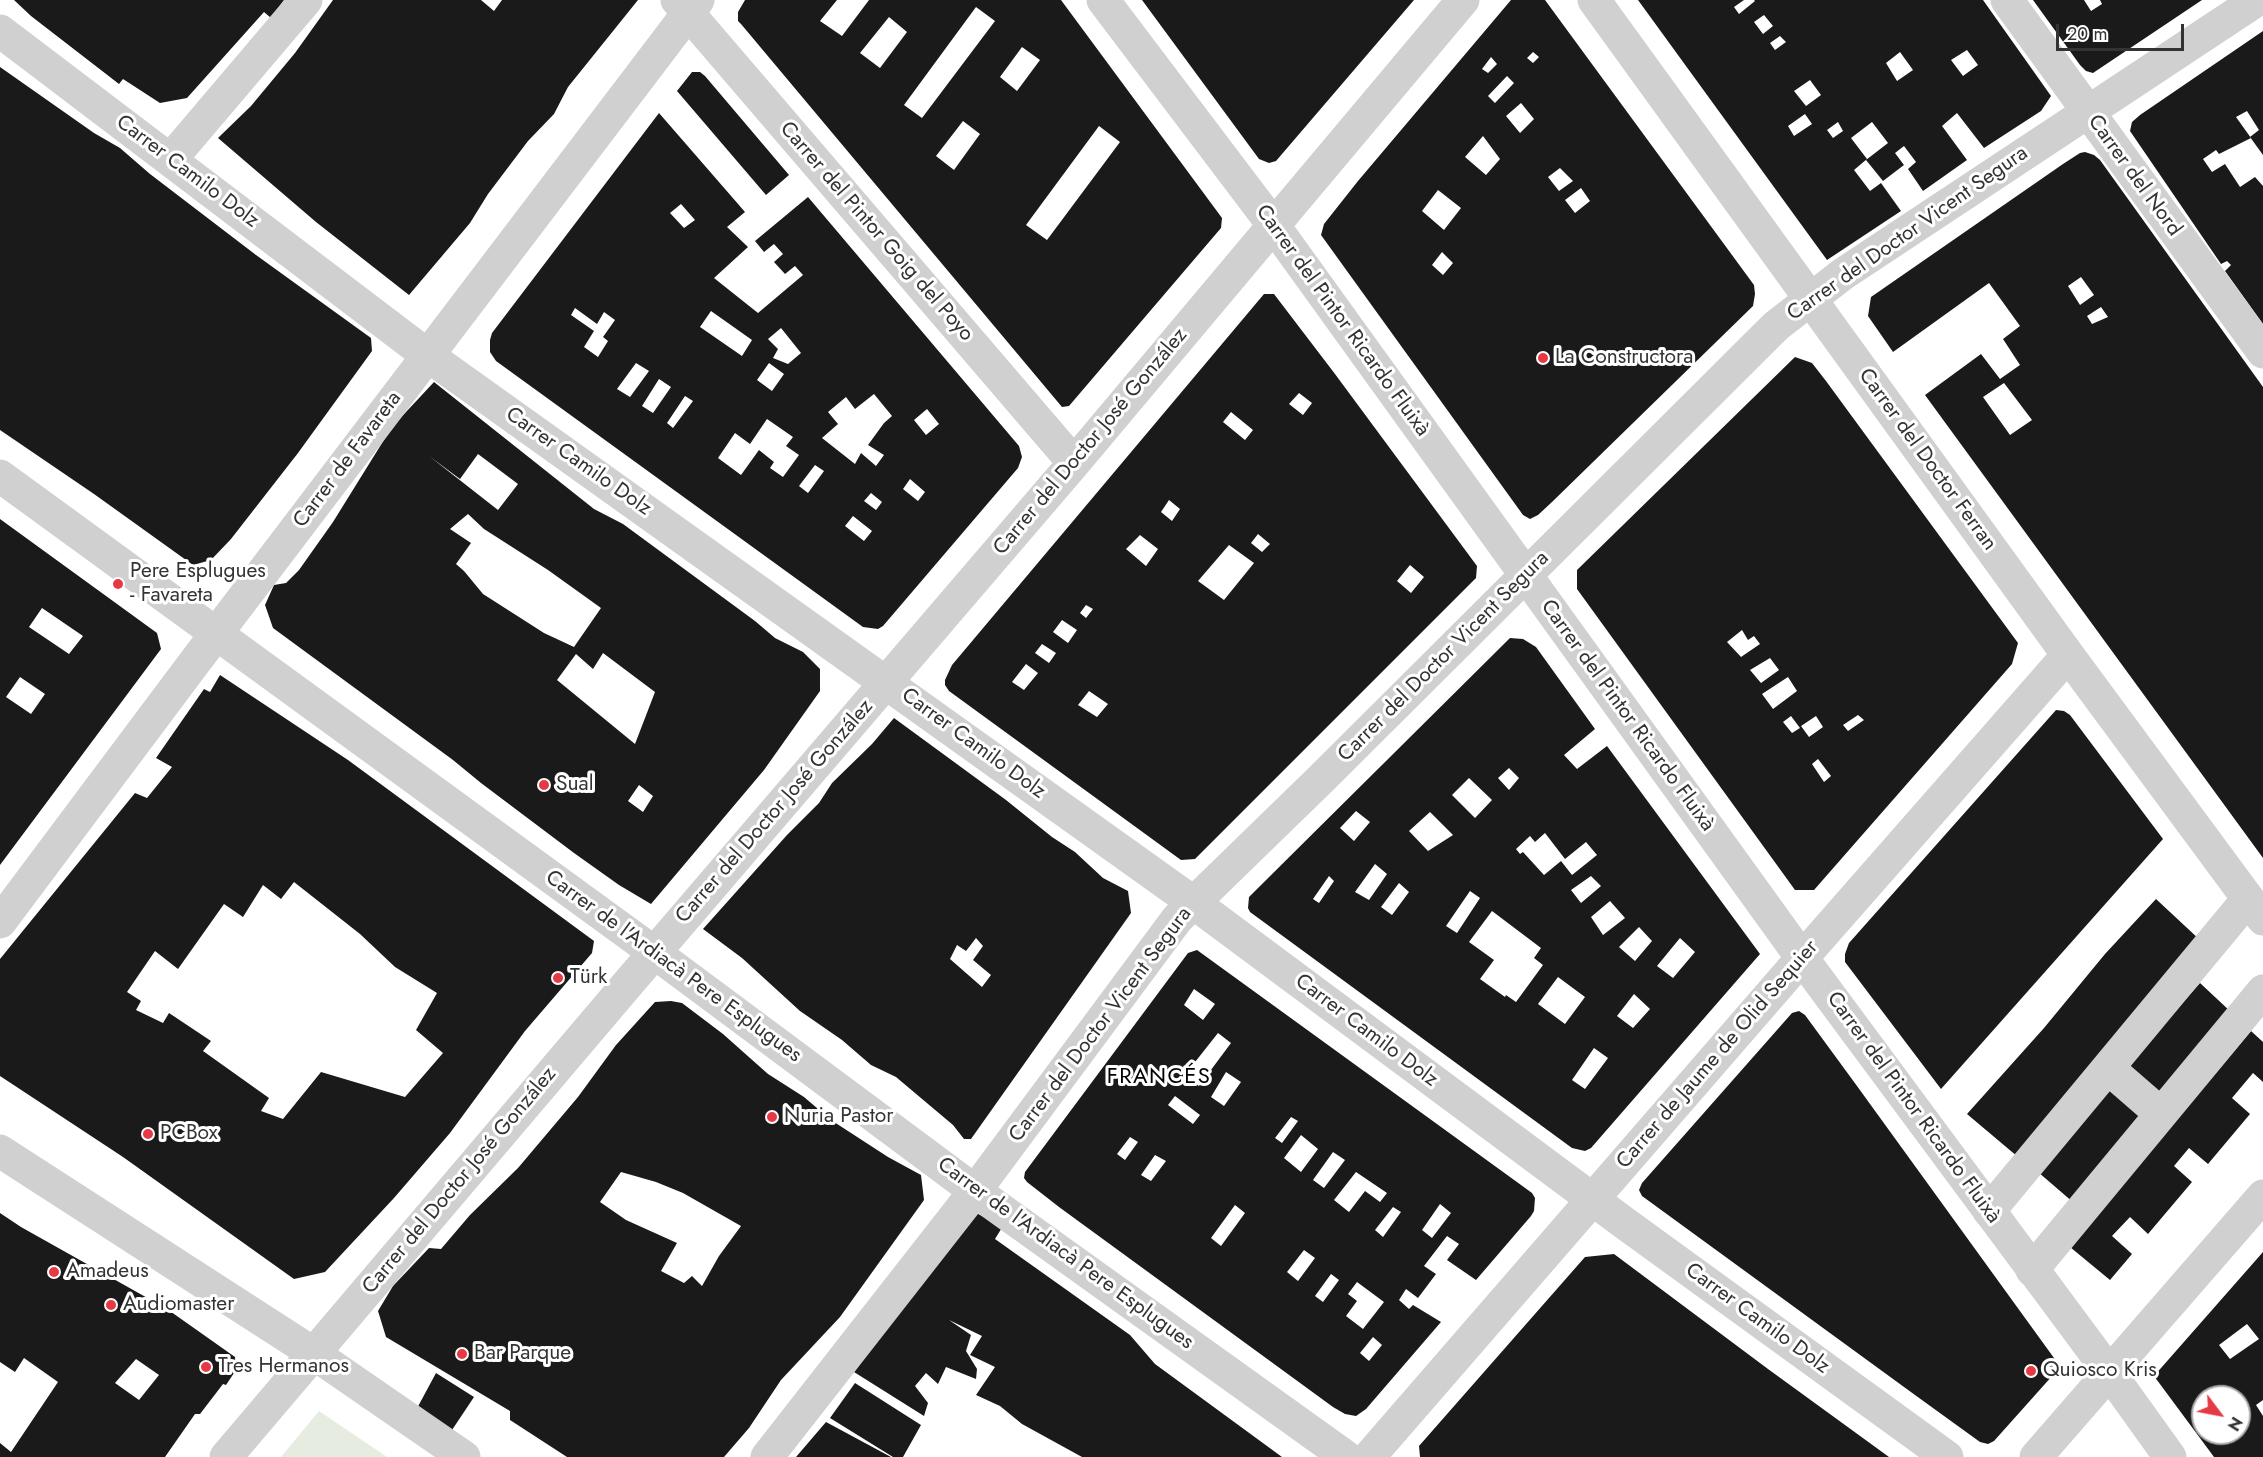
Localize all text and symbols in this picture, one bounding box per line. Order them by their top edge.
scale bar [2059,12,2186,50]
text: 20 m [2067,21,2107,47]
street label: Carrer Camilo Dolz [111,110,263,234]
street label: Carrer del Nord [2082,110,2186,242]
street label: Carrer del Pintor Goig del Poyo [774,117,978,347]
street label: Carrer del Doctor Vicent Segura [1783,141,2033,327]
street label: Carrer del Pintor Ricardo Fluixà [1250,200,1434,442]
street label: Carrer del Doctor José González [989,323,1193,561]
place label: La Constructora [1555,345,1693,371]
marker: La Constructora [1536,351,1550,365]
street label: Carrer del Doctor Ferran [1852,364,2002,556]
street label: Carrer de Favareta [289,387,407,533]
street label: Carrer Camilo Dolz [500,402,656,522]
street label: Carrer del Doctor Vicent Segura [1333,546,1555,768]
place label: Pere Esplugues - Favareta [130,559,266,609]
marker: Pere Esplugues - Favareta [111,577,125,591]
street label: Carrer del Pintor Ricardo Fluixà [1535,595,1719,837]
street label: Carrer Camilo Dolz [896,683,1050,805]
street label: Carrer del Doctor José González [671,695,879,929]
place label: Sual [556,772,593,798]
marker: Sual [537,778,551,792]
street label: Carrer de l'Ardiacà Pere Esplugues [540,866,806,1068]
street label: Carrer del Doctor Vicent Segura [1004,903,1198,1147]
street label: Carrer de Jaume de Olid Sequier [1612,936,1824,1174]
place label: Türk [570,965,607,991]
street label: Carrer Camilo Dolz [1290,969,1442,1093]
marker: Türk [551,971,565,985]
street label: Carrer del Pintor Ricardo Fluixà [1821,987,2005,1229]
street label: Carrer del Doctor José González [358,1062,562,1300]
district label: FRANCÉS [1107,1065,1211,1091]
place label: Nuria Pastor [784,1104,894,1130]
marker: Nuria Pastor [765,1110,779,1124]
place label: PCBox [160,1121,218,1147]
marker: PCBox [141,1127,155,1141]
street label: Carrer de l'Ardiacà Pere Esplugues [932,1153,1198,1355]
street label: Carrer Camilo Dolz [1680,1258,1834,1380]
place label: Amadeus [66,1259,149,1285]
marker: Amadeus [47,1265,61,1279]
place label: Audiomaster [123,1292,234,1318]
marker: Audiomaster [104,1298,118,1312]
place label: Bar Parque [474,1341,571,1367]
marker: Bar Parque [455,1347,469,1361]
place label: Tres Hermanos [218,1354,349,1380]
place label: Quiosco Kris [2043,1358,2157,1384]
marker: Tres Hermanos [199,1360,213,1374]
marker: Quiosco Kris [2024,1364,2038,1378]
north arrow [2191,1385,2251,1445]
text: N [2222,1412,2248,1435]

